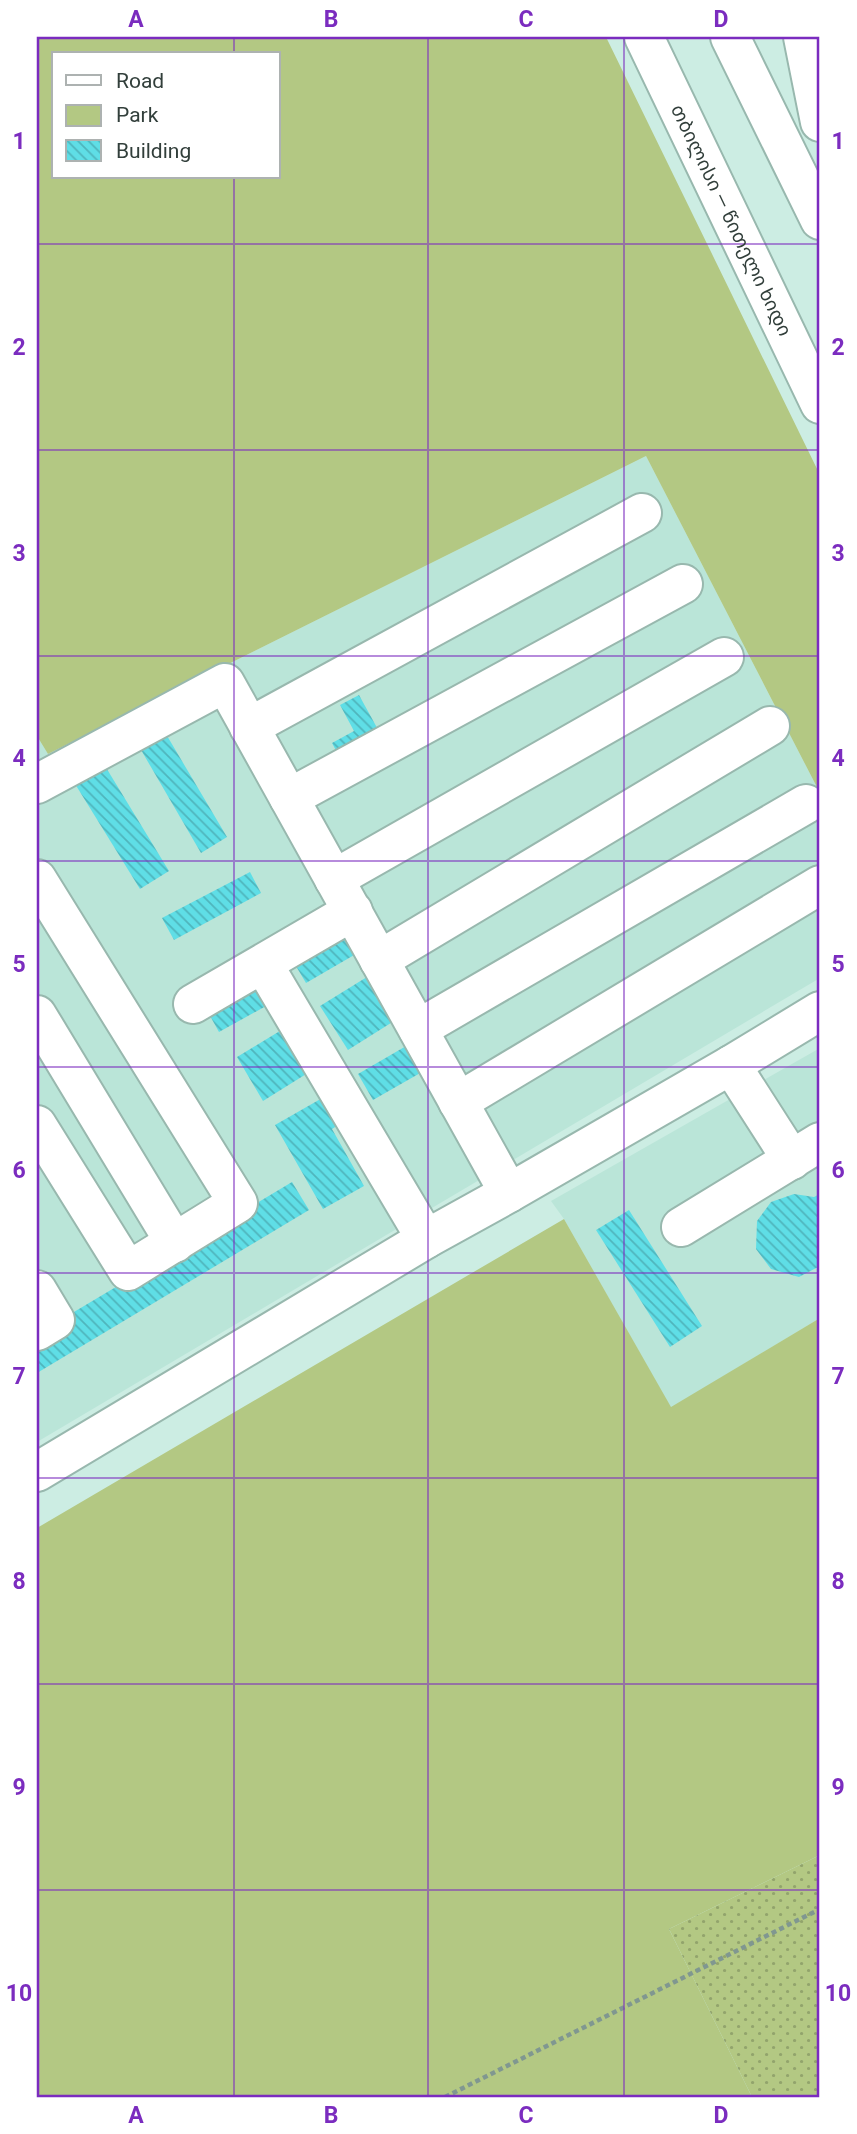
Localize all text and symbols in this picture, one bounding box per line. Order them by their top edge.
text: A [128,6,144,33]
text: B [324,6,338,33]
text: C [518,6,534,33]
text: D [714,6,728,33]
legend [52,52,280,178]
text: Road [116,69,164,93]
street label: თბილისი — წითელი ხიდი [666,101,797,340]
text: Park [116,103,159,127]
text: 1 [12,128,26,155]
text: 1 [831,128,845,155]
text: Building [116,139,191,163]
text: 2 [12,334,26,361]
text: 2 [831,334,845,361]
text: 3 [12,540,26,567]
text: 3 [831,540,845,567]
text: 4 [12,745,26,772]
text: 4 [831,745,845,772]
text: 5 [12,951,26,978]
text: 5 [831,951,845,978]
text: 6 [12,1157,26,1184]
text: 6 [831,1157,845,1184]
text: 7 [12,1363,26,1390]
text: 7 [831,1363,845,1390]
text: 8 [12,1568,26,1595]
text: 8 [831,1568,845,1595]
text: 9 [12,1774,26,1801]
text: 9 [831,1774,845,1801]
text: 10 [6,1980,32,2007]
text: 10 [825,1980,851,2007]
text: A [128,2102,144,2129]
text: B [324,2102,338,2129]
text: C [518,2102,534,2129]
text: D [714,2102,728,2129]

